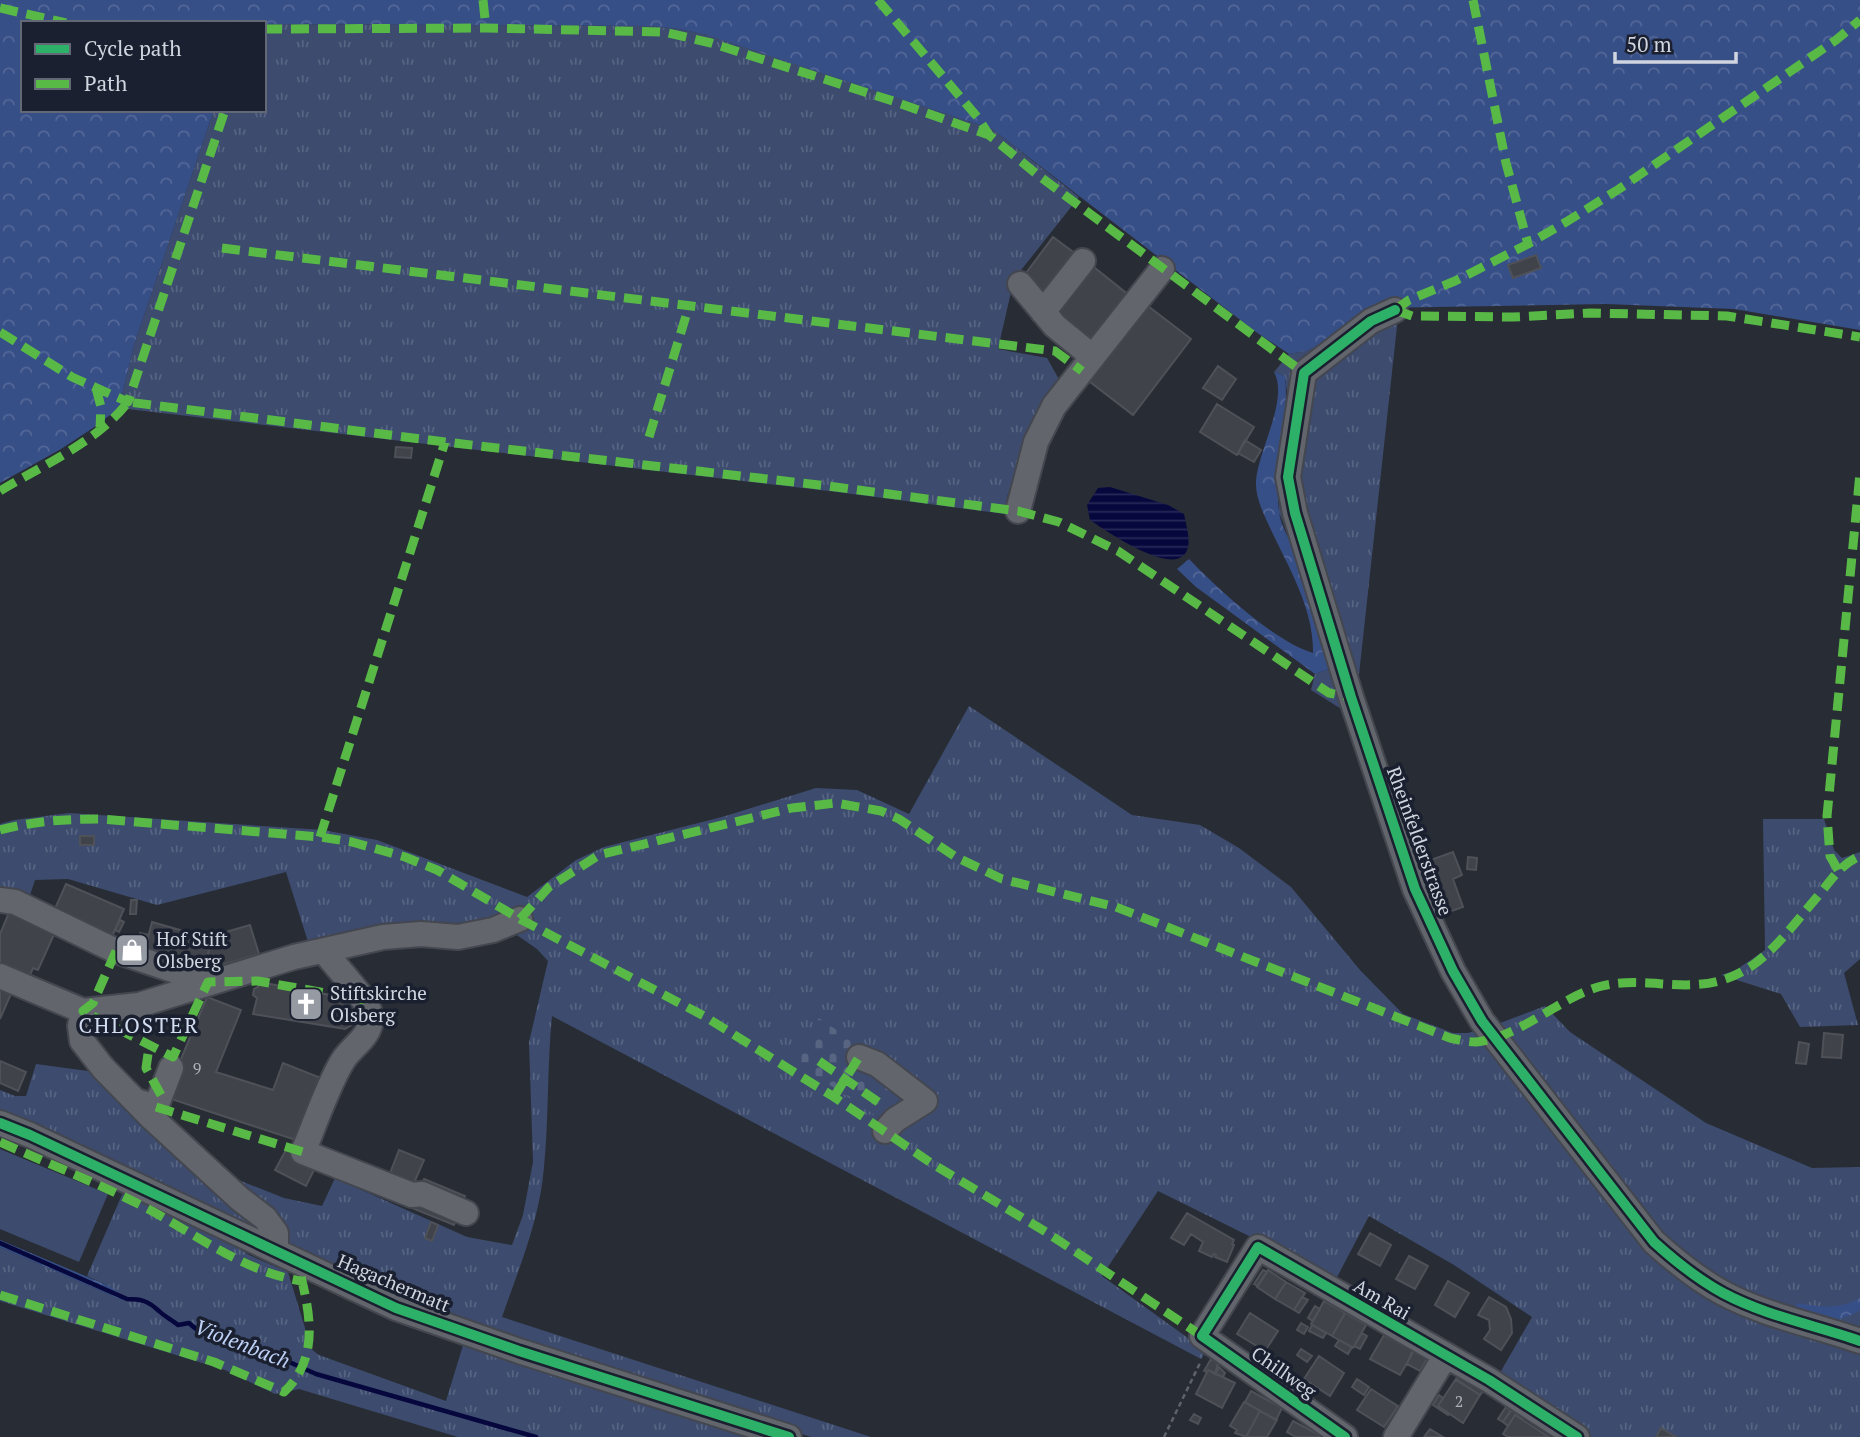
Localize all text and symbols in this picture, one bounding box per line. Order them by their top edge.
legend [21,21,266,112]
scale bar [1615,21,1736,65]
text: 50 m [1626,30,1672,58]
text: Cycle path [84,34,182,62]
text: Path [84,69,127,97]
street label: Rheinfelderstrasse [1382,763,1459,919]
place label: Hof Stift Olsberg [156,926,228,973]
shop icon: Hof Stift Olsberg [113,931,151,969]
place label: Stiftskirche Olsberg [330,980,427,1027]
church icon: Stiftskirche Olsberg [287,985,325,1023]
district label: CHLOSTER [78,1011,200,1039]
house number: 9 [193,1057,201,1079]
street label: Hagachermatt [334,1248,454,1317]
street label: Am Rai [1349,1272,1415,1325]
water label: Violenbach [191,1312,294,1374]
street label: Chillweg [1247,1340,1322,1404]
house number: 2 [1455,1390,1463,1412]

